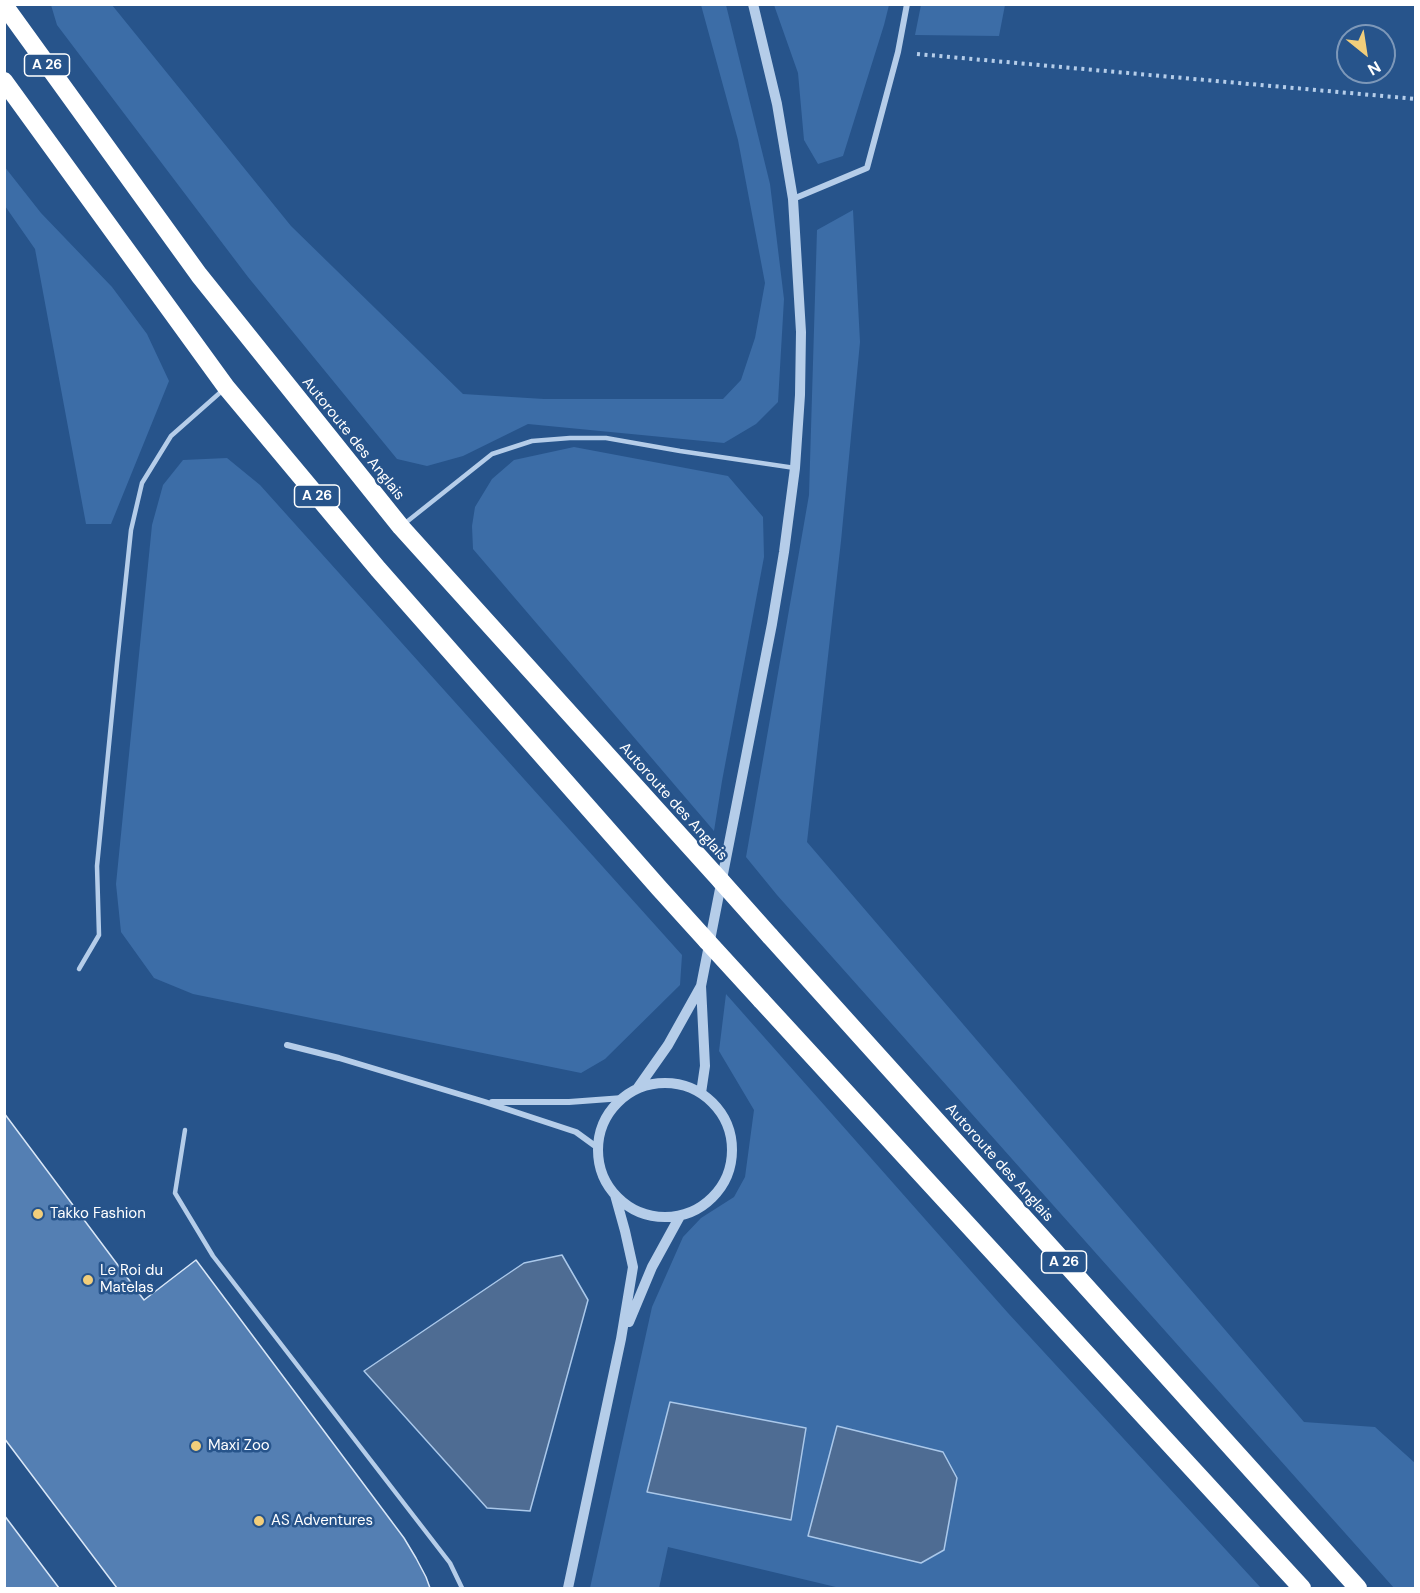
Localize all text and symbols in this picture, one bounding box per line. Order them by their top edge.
north arrow [1336,24,1396,84]
road number: A 26 [24,54,70,76]
text: N [1364,56,1385,80]
street label: Autoroute des Anglais [298,374,408,504]
road number: A 26 [294,485,340,507]
street label: Autoroute des Anglais [615,739,731,865]
street label: Autoroute des Anglais [941,1100,1057,1226]
place label: Takko Fashion [50,1205,146,1223]
marker: Takko Fashion [31,1207,45,1221]
road number: A 26 [1042,1251,1086,1273]
place label: Le Roi du Matelas [100,1262,163,1297]
marker: Le Roi du Matelas [81,1273,95,1287]
place label: Maxi Zoo [208,1437,270,1455]
marker: Maxi Zoo [189,1439,203,1453]
place label: AS Adventures [271,1512,373,1530]
marker: AS Adventures [252,1514,266,1528]

